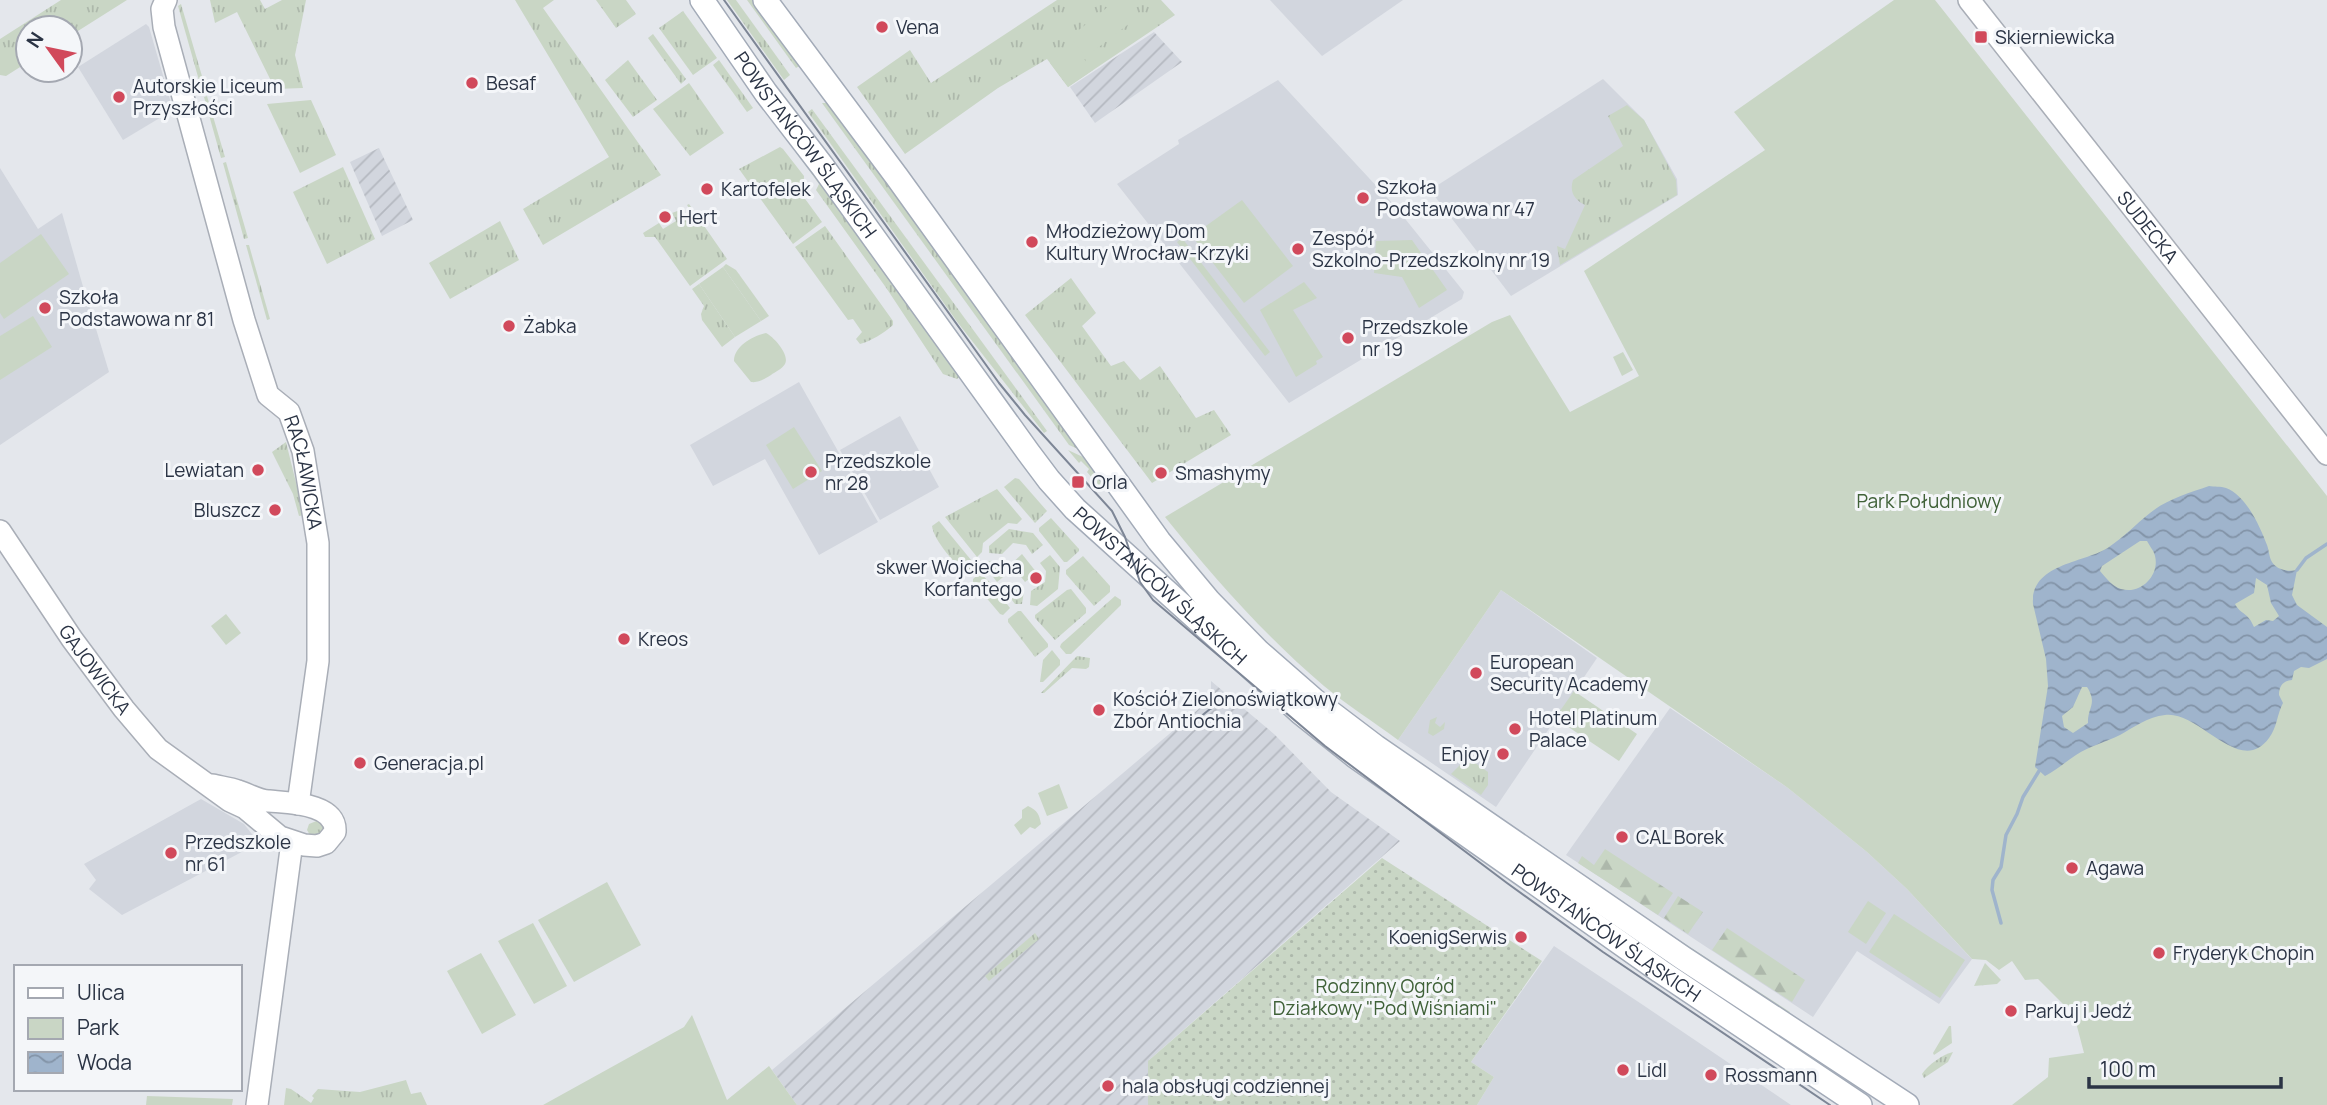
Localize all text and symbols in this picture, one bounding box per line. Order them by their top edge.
north arrow [14,14,84,84]
place label: Vena [896,14,939,40]
marker: Vena [874,19,890,35]
place label: Skierniewicka [1995,24,2115,50]
text: N [20,27,49,53]
marker: Skierniewicka [1973,29,1989,45]
street label: POWSTAŃCÓW ŚLĄSKICH [728,46,883,243]
place label: Besaf [486,70,536,96]
place label: Autorskie Liceum Przyszłości [133,73,283,121]
marker: Besaf [464,75,480,91]
marker: Autorskie Liceum Przyszłości [111,89,127,105]
place label: Szkoła Podstawowa nr 47 [1377,174,1535,222]
place label: Kartofelek [721,176,811,202]
marker: Kartofelek [699,181,715,197]
street label: SUDECKA [2111,185,2185,268]
marker: Szkoła Podstawowa nr 47 [1355,190,1371,206]
place label: Hert [679,204,718,230]
marker: Hert [657,209,673,225]
place label: Młodzieżowy Dom Kultury Wrocław-Krzyki [1046,218,1249,266]
place label: Zespół Szkolno-Przedszkolny nr 19 [1312,225,1550,273]
marker: Młodzieżowy Dom Kultury Wrocław-Krzyki [1024,234,1040,250]
marker: Zespół Szkolno-Przedszkolny nr 19 [1290,241,1306,257]
place label: Szkoła Podstawowa nr 81 [59,284,214,332]
marker: Szkoła Podstawowa nr 81 [37,300,53,316]
place label: Żabka [523,313,576,339]
place label: Przedszkole nr 19 [1362,314,1468,362]
marker: Żabka [501,318,517,334]
marker: Przedszkole nr 19 [1340,330,1356,346]
street label: RACŁAWICKA [278,411,329,532]
place label: Przedszkole nr 28 [825,448,931,496]
place label: Lewiatan [165,457,244,483]
place label: Smashymy [1175,460,1270,486]
marker: Lewiatan [250,462,266,478]
marker: Przedszkole nr 28 [803,464,819,480]
marker: Smashymy [1153,465,1169,481]
place label: Orla [1092,469,1128,495]
marker: Orla [1070,474,1086,490]
park label: Park Południowy [1856,488,2002,514]
place label: Bluszcz [194,497,261,523]
street label: POWSTAŃCÓW ŚLĄSKICH [1068,501,1252,671]
marker: Bluszcz [267,502,283,518]
place label: skwer Wojciecha Korfantego [876,554,1022,602]
marker: skwer Wojciecha Korfantego [1028,570,1044,586]
street label: GAJOWICKA [53,619,137,720]
place label: Kreos [638,626,688,652]
marker: Kreos [616,631,632,647]
place label: European Security Academy [1490,649,1648,697]
marker: European Security Academy [1468,665,1484,681]
place label: Kościół Zielonoświątkowy Zbór Antiochia [1113,686,1338,734]
marker: Kościół Zielonoświątkowy Zbór Antiochia [1091,702,1107,718]
place label: Hotel Platinum Palace [1529,705,1657,753]
marker: Hotel Platinum Palace [1507,721,1523,737]
place label: Enjoy [1441,741,1489,767]
marker: Enjoy [1495,746,1511,762]
place label: Generacja.pl [374,750,484,776]
marker: Generacja.pl [352,755,368,771]
place label: CAL Borek [1636,824,1724,850]
place label: Przedszkole nr 61 [185,829,291,877]
marker: CAL Borek [1614,829,1630,845]
marker: Przedszkole nr 61 [163,845,179,861]
place label: Agawa [2086,855,2144,881]
street label: POWSTAŃCÓW ŚLĄSKICH [1506,857,1706,1008]
marker: Agawa [2064,860,2080,876]
place label: KoenigSerwis [1389,924,1507,950]
marker: KoenigSerwis [1513,929,1529,945]
place label: Fryderyk Chopin [2173,940,2314,966]
marker: Fryderyk Chopin [2151,945,2167,961]
legend [14,965,242,1091]
park label: Rodzinny Ogród Działkowy "Pod Wiśniami" [1273,973,1497,1021]
text: Ulica [77,978,125,1006]
place label: Parkuj i Jedź [2025,998,2132,1024]
marker: Parkuj i Jedź [2003,1003,2019,1019]
text: Park [77,1013,119,1041]
scale bar [2089,1046,2282,1090]
text: Woda [77,1048,132,1076]
text: 100 m [2100,1055,2156,1083]
place label: Lidl [1637,1057,1667,1083]
marker: Lidl [1615,1062,1631,1078]
place label: Rossmann [1725,1062,1817,1088]
marker: Rossmann [1703,1067,1719,1083]
place label: hala obsługi codziennej [1122,1073,1329,1099]
marker: hala obsługi codziennej [1100,1078,1116,1094]

